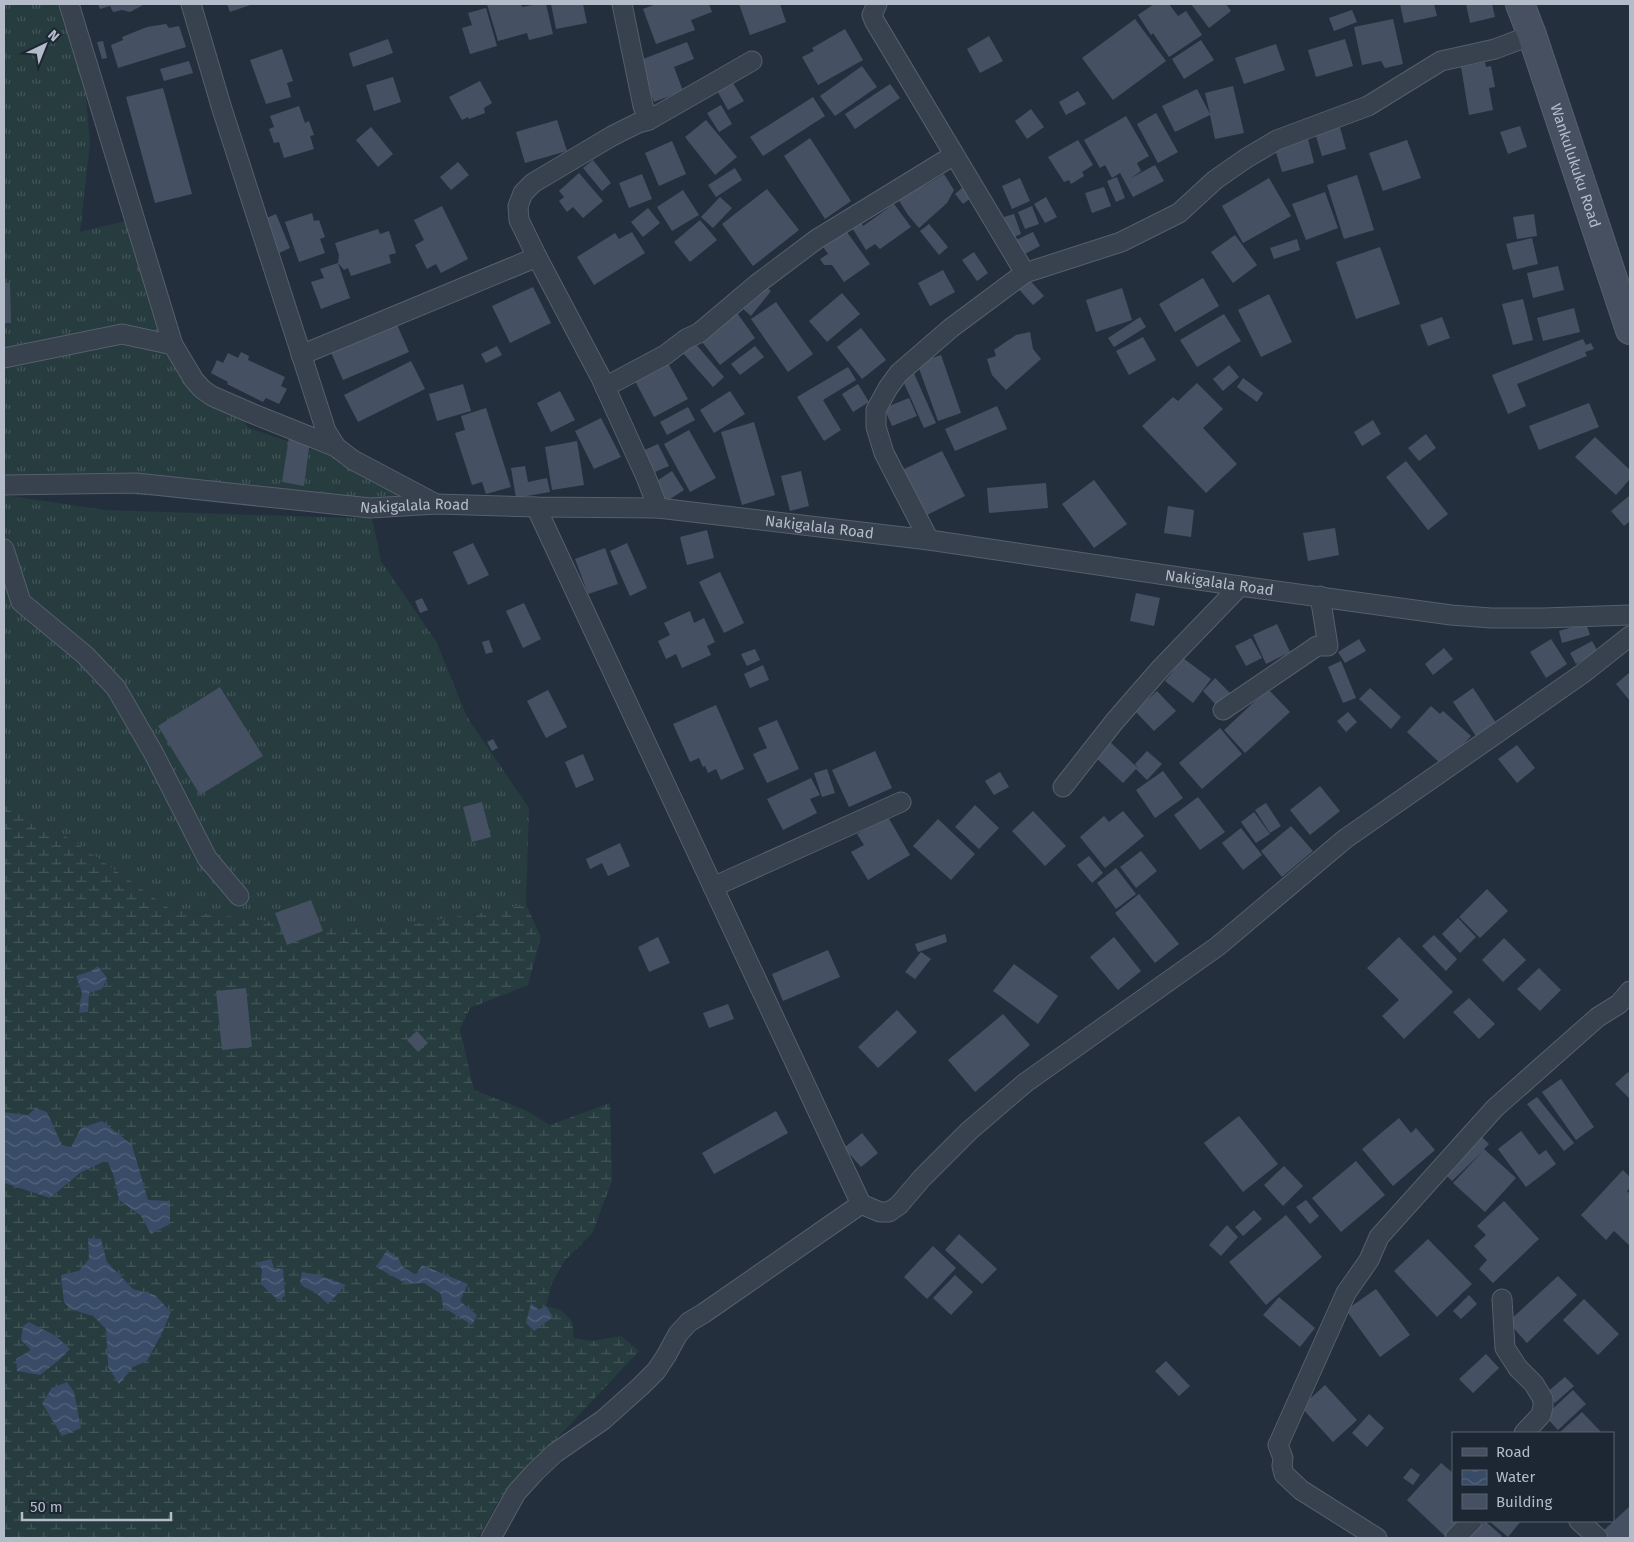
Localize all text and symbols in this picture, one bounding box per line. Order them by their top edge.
north arrow [20,20,70,70]
text: N [44,26,63,45]
street label: Wankulukuku Road [1546,101,1604,230]
street label: Nakigalala Road [359,495,469,517]
street label: Nakigalala Road [764,512,875,542]
street label: Nakigalala Road [1164,566,1275,600]
legend [1452,1432,1614,1522]
text: Road [1496,1443,1531,1461]
text: Water [1496,1468,1535,1486]
scale bar [22,1490,171,1522]
text: Building [1496,1493,1552,1511]
text: 50 m [30,1498,63,1516]

